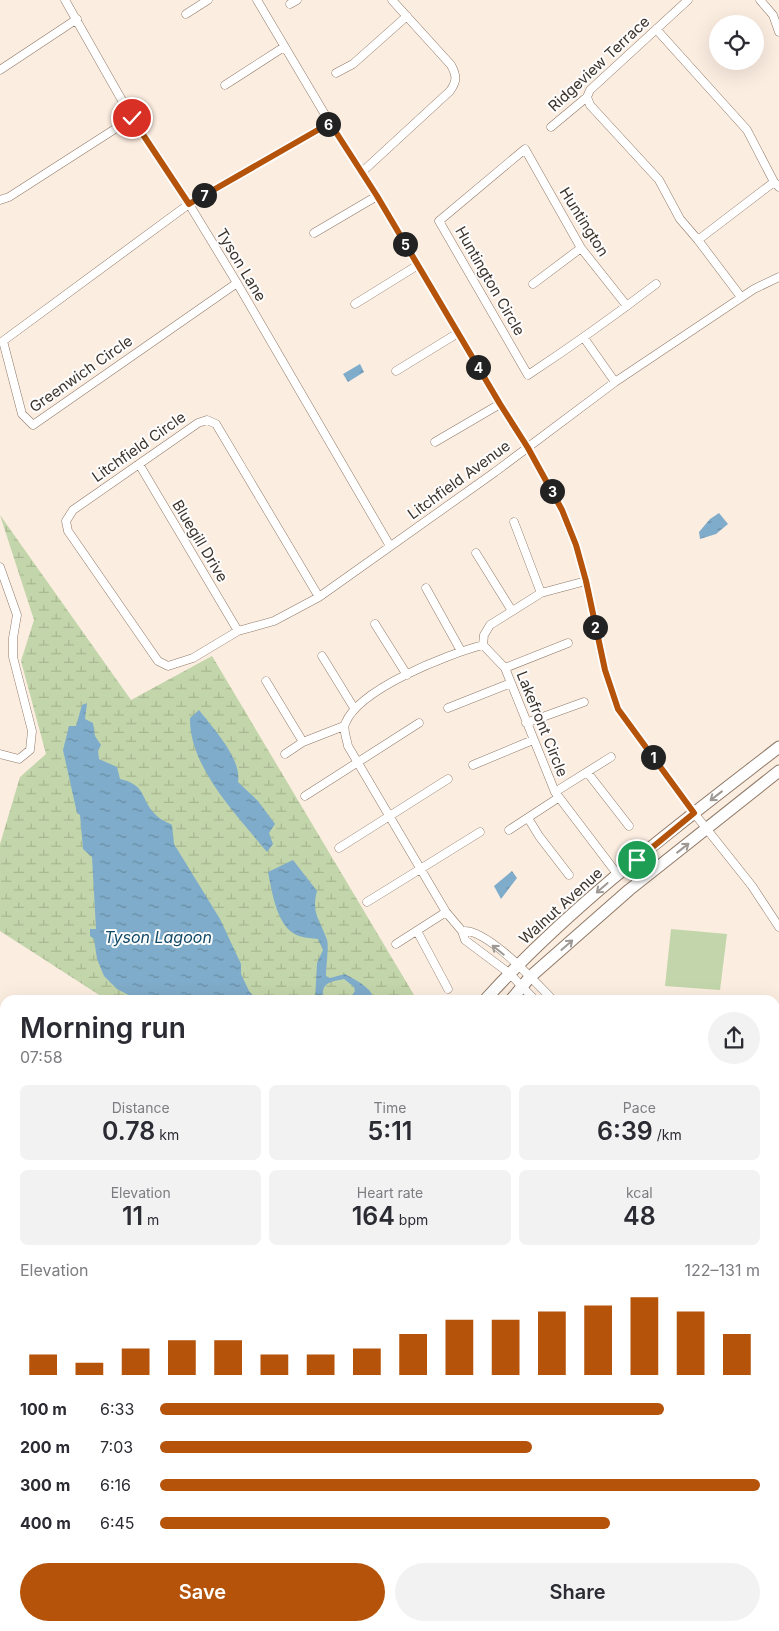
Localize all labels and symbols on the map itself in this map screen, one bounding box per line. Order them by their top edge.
street label: Ridgeview Terrace [544,12,653,115]
pin [111,97,153,139]
pin: 6 [316,112,340,136]
pin: 7 [192,182,216,208]
street label: Huntington [556,184,613,260]
street label: Huntington Circle [451,223,529,339]
street label: Tyson Lane [212,225,271,305]
pin: 5 [392,232,418,256]
street label: Greenwich Circle [26,331,136,416]
pin: 4 [466,354,490,380]
street label: Litchfield Circle [88,407,189,486]
street label: Litchfield Avenue [404,436,514,523]
pin: 3 [540,478,564,504]
street label: Bluegill Drive [168,496,232,585]
pin: 2 [582,614,608,640]
street label: Lakefront Circle [513,668,572,779]
pin: 1 [640,744,666,770]
one-way arrow [709,790,722,801]
pin [616,839,658,881]
one-way arrow [676,842,689,853]
street label: Walnut Avenue [515,863,606,948]
one-way arrow [596,882,609,894]
water label: Tyson Lagoon [104,927,212,947]
one-way arrow [560,939,573,951]
one-way arrow [492,944,505,955]

